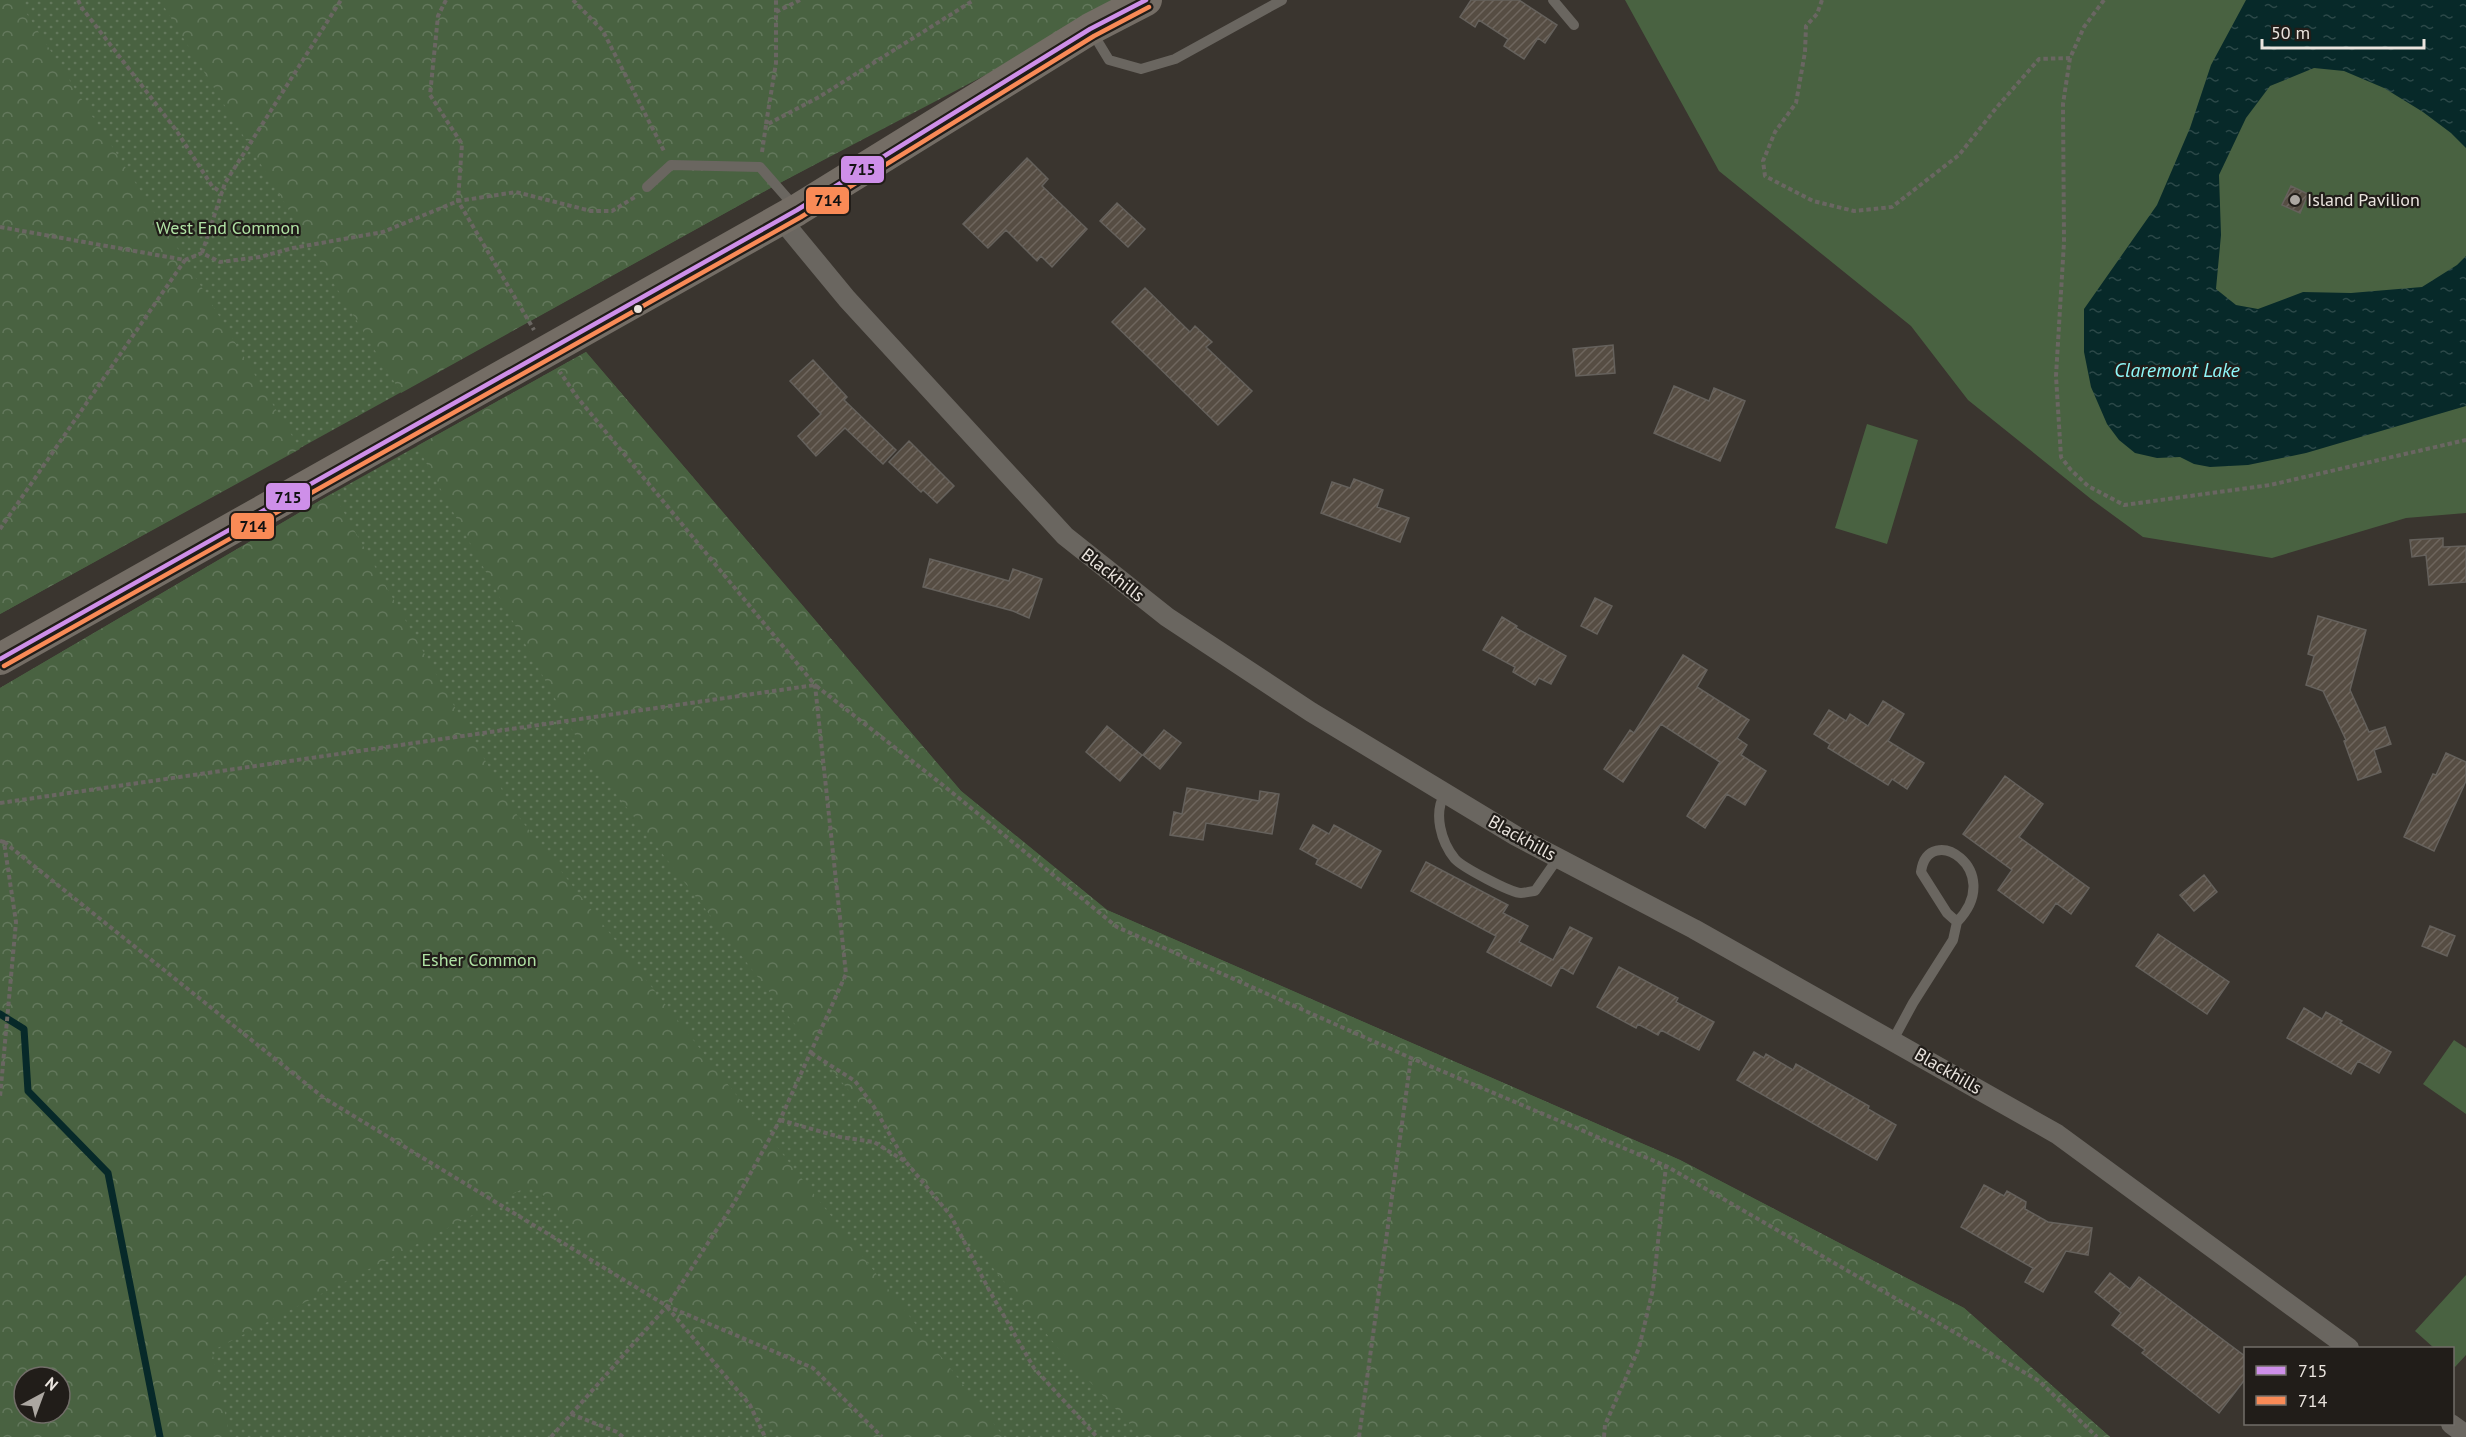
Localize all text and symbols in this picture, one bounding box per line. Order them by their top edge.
scale bar [2262,12,2424,50]
text: 50 m [2271,21,2310,44]
line badge: 715 [840,155,885,184]
text: 715 [848,159,876,179]
line badge: 714 [805,186,850,215]
place label: Island Pavilion [2307,188,2420,211]
text: 714 [814,190,842,210]
marker: Island Pavilion [2288,193,2302,207]
park label: West End Common [156,216,300,239]
unlabelled marker [632,303,644,315]
water label: Claremont Lake [2114,357,2241,383]
line badge: 715 [265,482,311,511]
text: 715 [274,487,302,507]
line badge: 714 [230,512,275,540]
text: 714 [239,516,267,536]
street label: Blackhills [1077,543,1150,607]
street label: Blackhills [1484,810,1560,866]
park label: Esher Common [421,948,537,971]
street label: Blackhills [1910,1042,1986,1099]
legend [2244,1347,2454,1425]
text: 715 [2298,1359,2327,1382]
north arrow [12,1365,72,1425]
text: N [41,1373,62,1395]
text: 714 [2298,1389,2328,1412]

